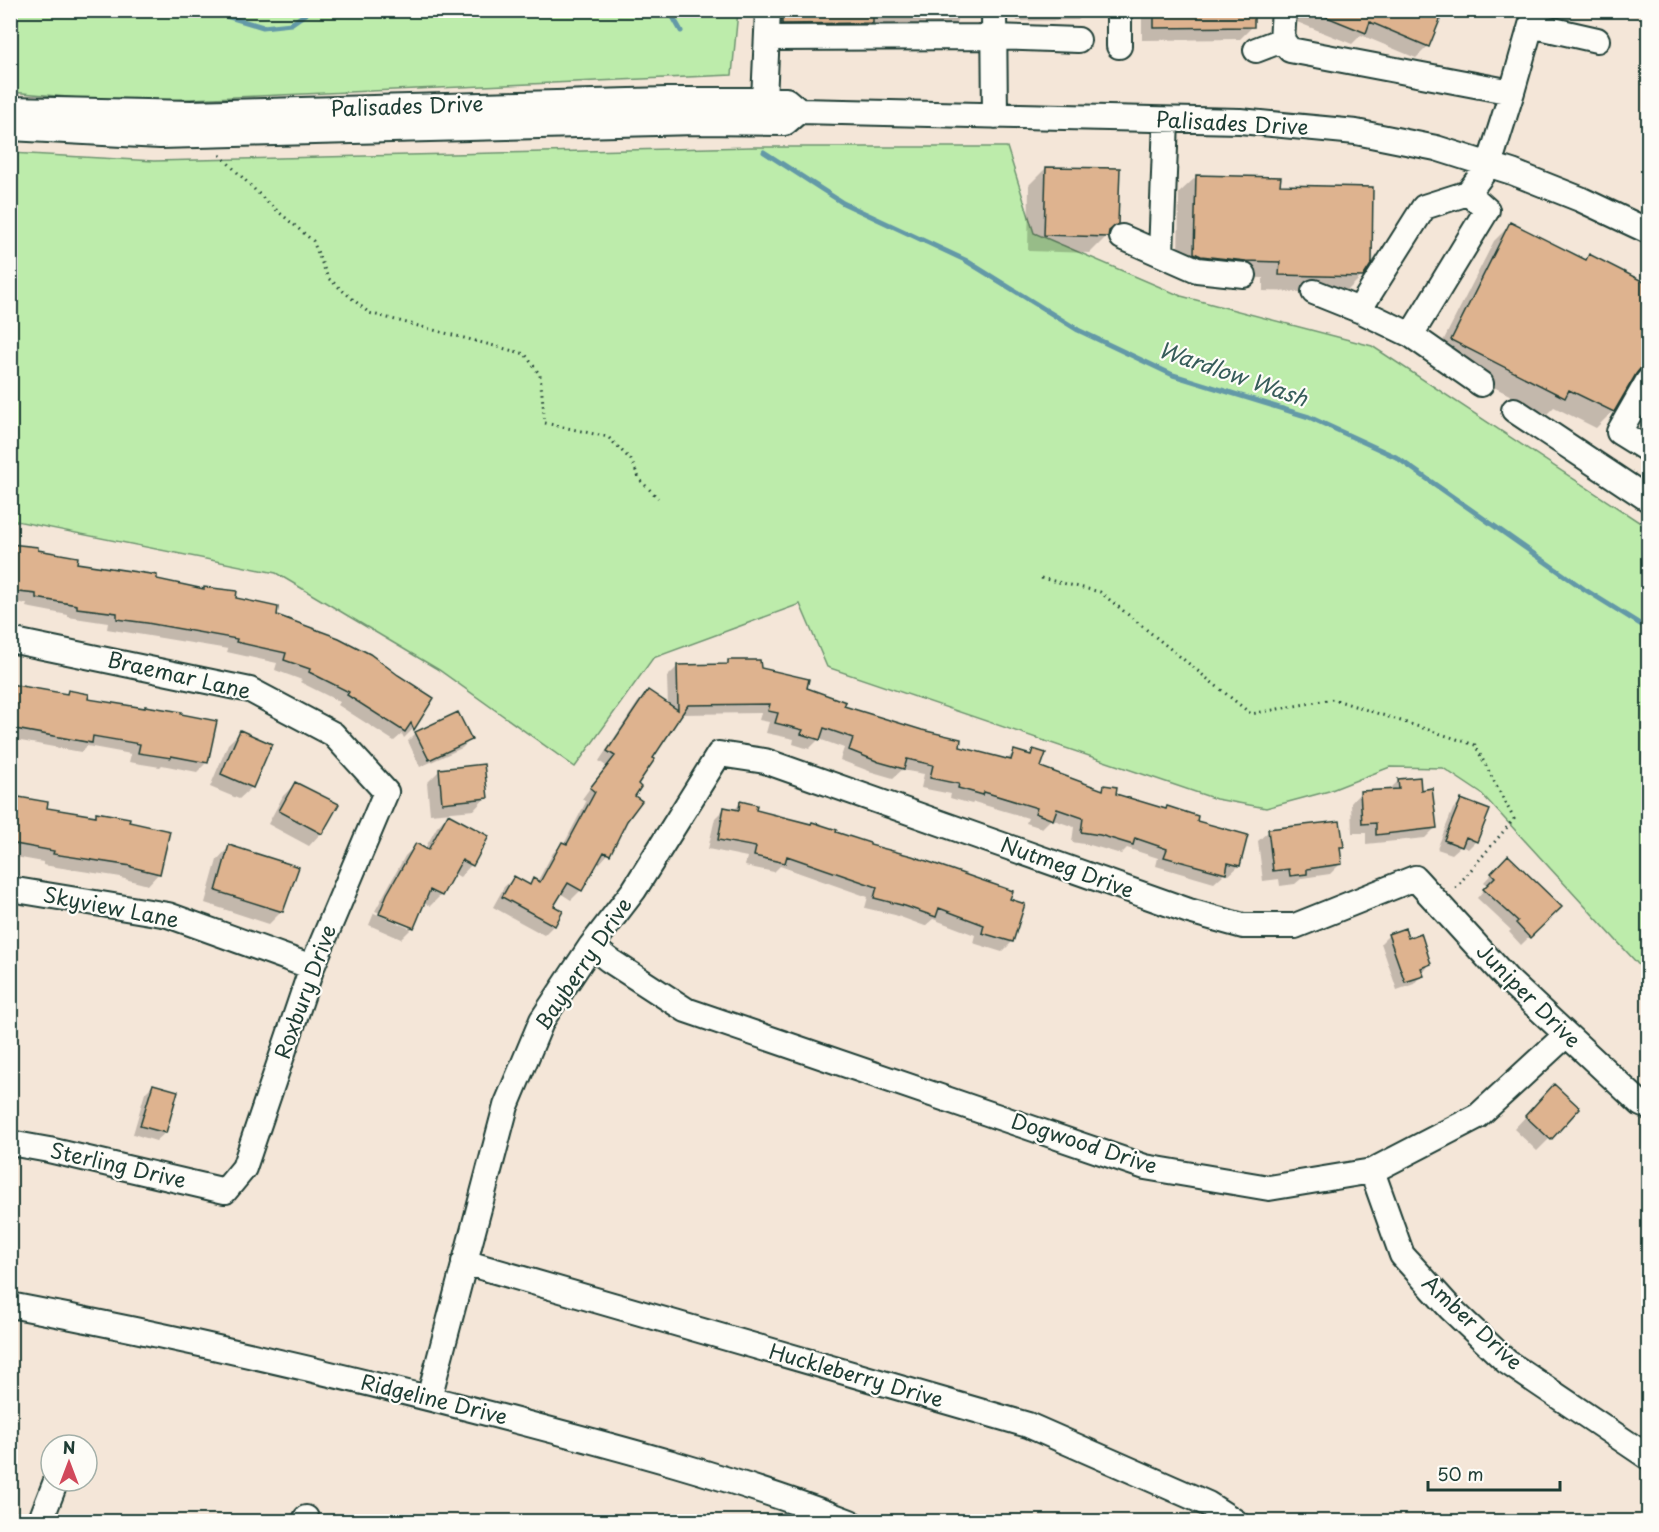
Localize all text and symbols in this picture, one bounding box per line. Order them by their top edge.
street label: Palisades Drive [330,86,484,124]
street label: Palisades Drive [1155,102,1309,142]
water label: Wardlow Wash [1155,332,1313,414]
street label: Braemar Lane [105,642,254,706]
street label: Nutmeg Drive [997,827,1139,905]
street label: Skyview Lane [41,877,182,935]
street label: Bayberry Drive [526,890,639,1036]
street label: Roxbury Drive [265,920,343,1063]
street label: Juniper Drive [1470,935,1589,1054]
street label: Dogwood Drive [1007,1103,1162,1181]
street label: Sterling Drive [47,1133,190,1195]
street label: Amber Drive [1416,1267,1531,1377]
street label: Huckleberry Drive [765,1334,948,1414]
street label: Ridgeline Drive [358,1364,511,1432]
north arrow [39,1433,99,1493]
text: N [63,1435,75,1459]
scale bar [1428,1454,1560,1492]
text: 50 m [1437,1460,1484,1487]

